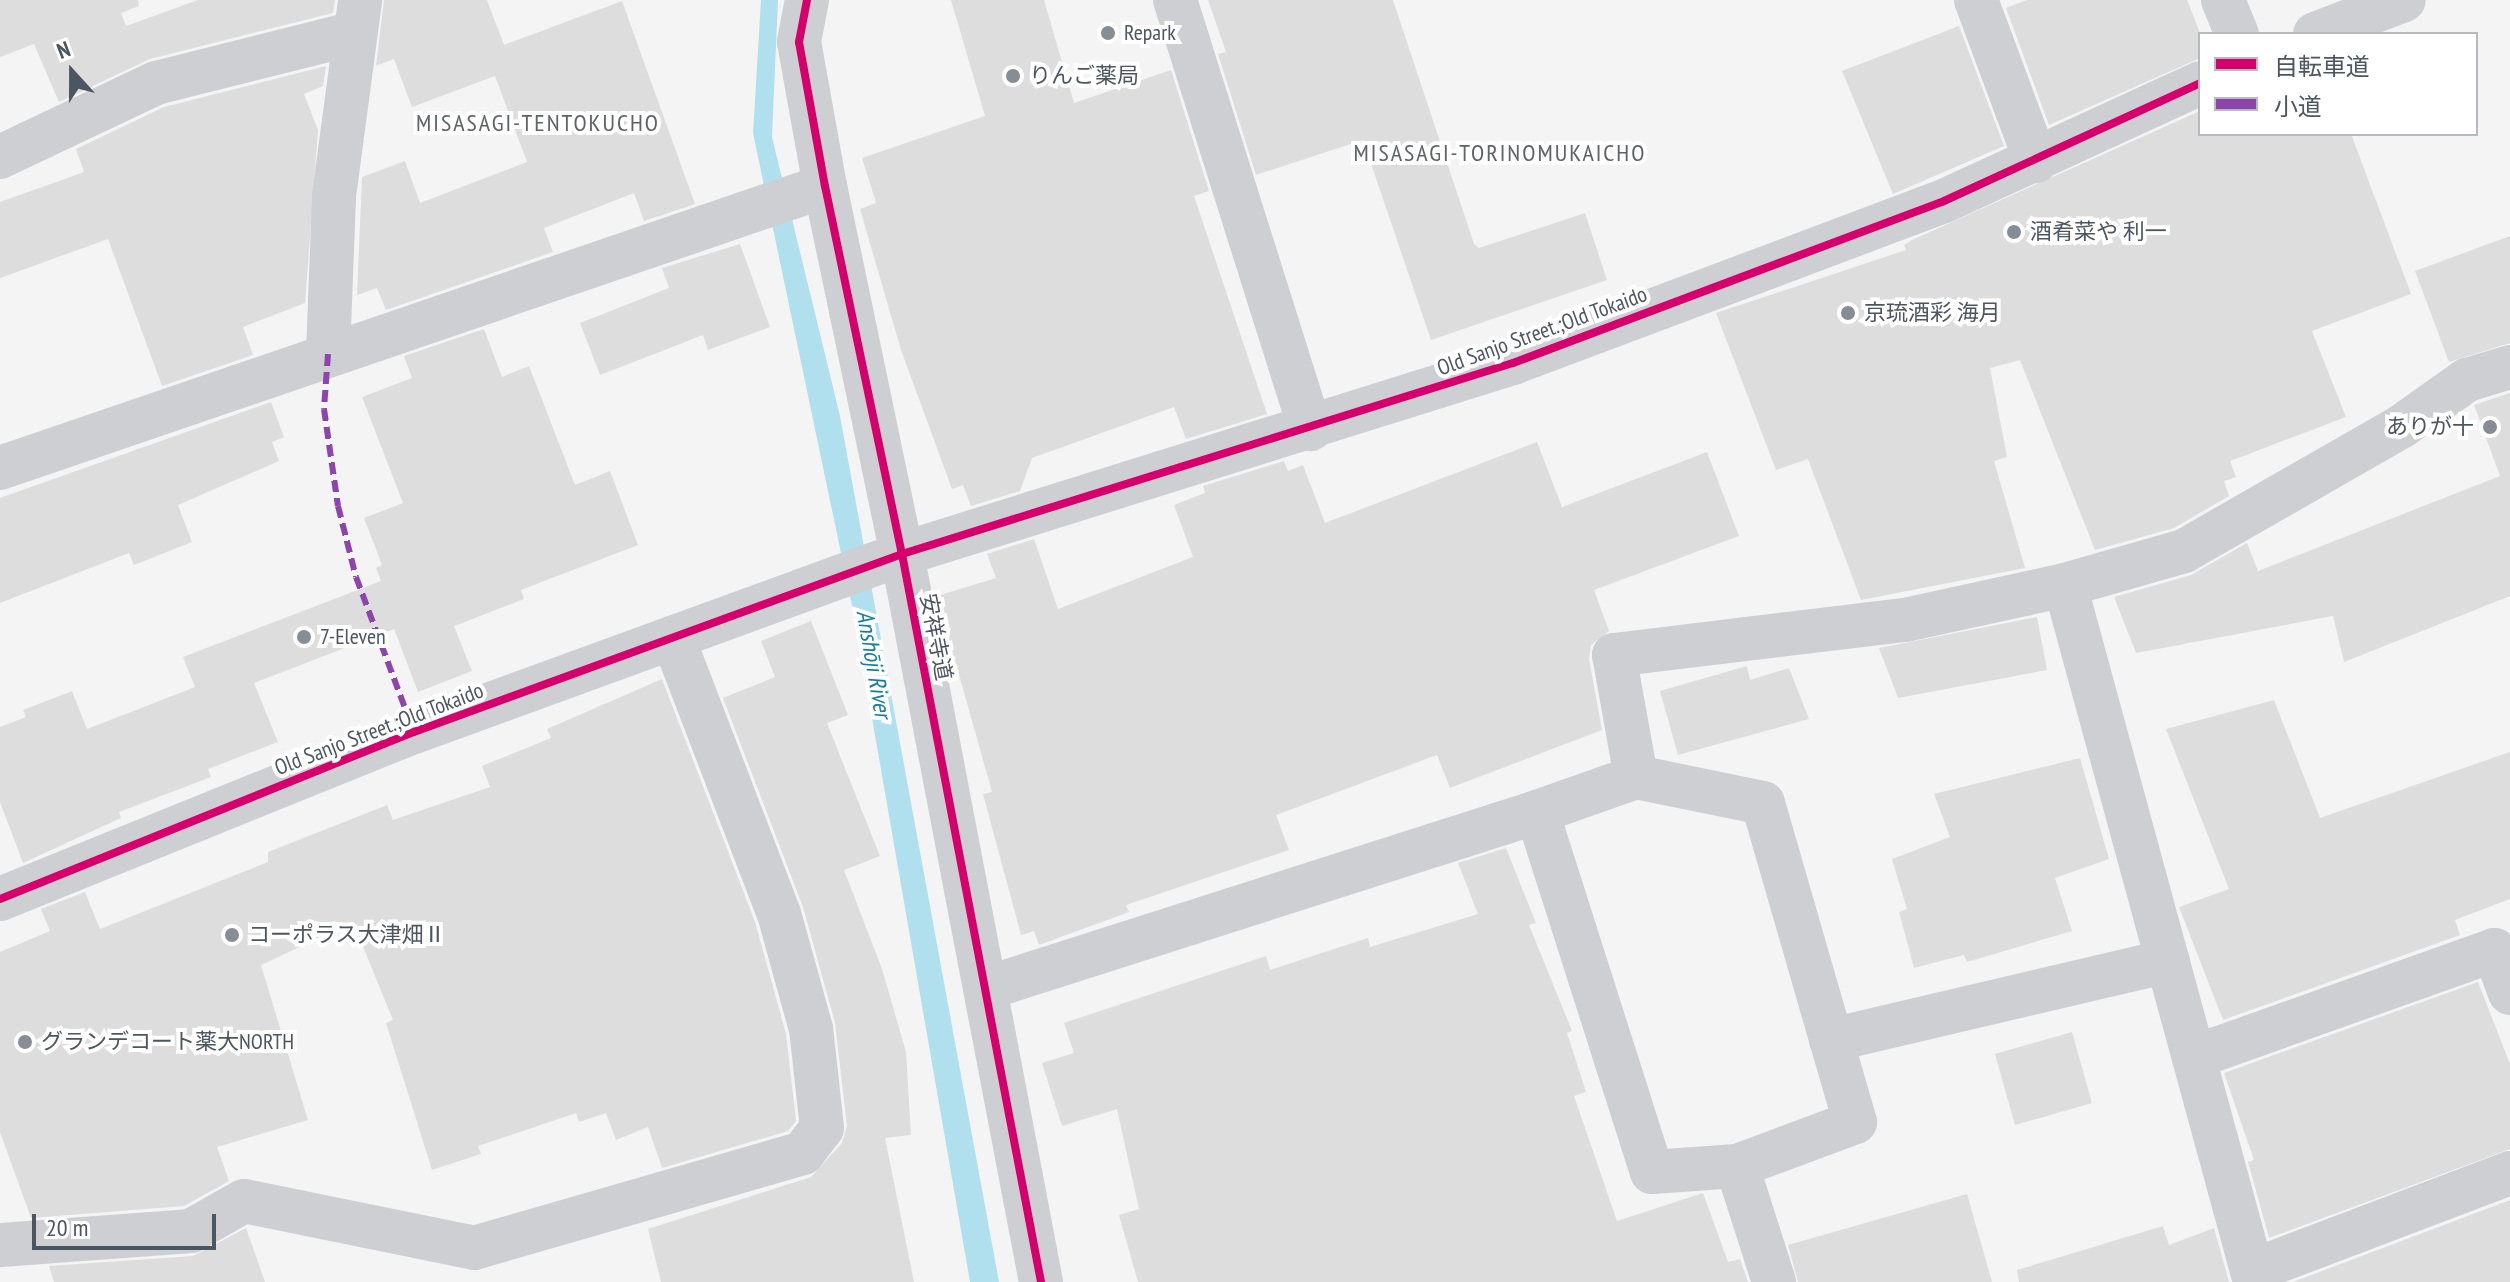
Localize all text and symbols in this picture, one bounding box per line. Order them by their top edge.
place label: Repark [1124,20,1176,46]
marker: Repark [1099,24,1117,42]
north arrow [32,32,112,112]
legend [2198,32,2478,136]
text: N [53,34,74,65]
text: 自転車道 [2274,51,2370,82]
place label: りんご薬局 [1029,63,1139,89]
marker: りんご薬局 [1004,67,1022,85]
text: 小道 [2274,91,2322,122]
district label: MISASAGI-TENTOKUCHO [416,109,660,137]
district label: MISASAGI-TORINOMUKAICHO [1354,139,1646,167]
place label: 酒肴菜や 利一 [2030,219,2167,245]
marker: 酒肴菜や 利一 [2005,223,2023,241]
street label: Old Sanjo Street.;Old Tokaido [1433,281,1651,381]
place label: 京琉酒彩 海月 [1864,300,2001,326]
marker: 京琉酒彩 海月 [1839,304,1857,322]
place label: ありが十 [2386,414,2474,440]
marker: ありが十 [2481,418,2499,436]
street label: 安祥寺道 [915,591,957,683]
water label: Anshōji River [850,608,898,720]
place label: 7-Eleven [320,624,386,650]
marker: 7-Eleven [295,628,313,646]
street label: Old Sanjo Street.;Old Tokaido [271,677,487,781]
place label: コーポラス大津畑Ⅱ [248,922,446,948]
marker: コーポラス大津畑Ⅱ [223,926,241,944]
place label: グランデコート薬大NORTH [41,1029,294,1055]
marker: グランデコート薬大NORTH [16,1033,34,1051]
scale bar [36,1198,220,1248]
text: 20 m [46,1212,88,1243]

